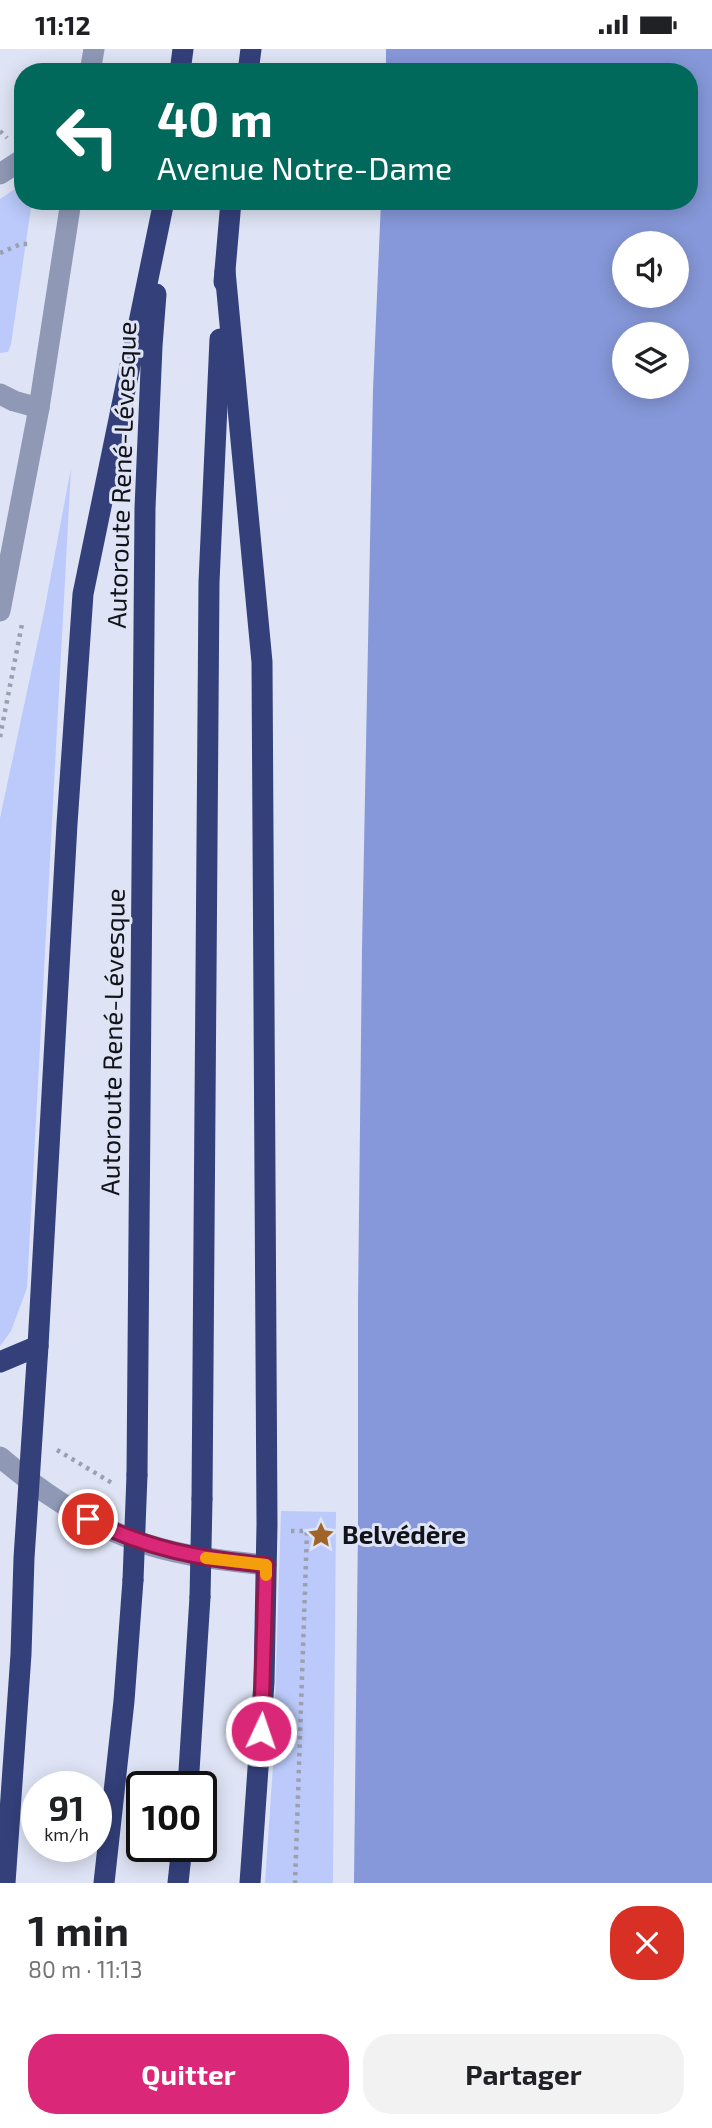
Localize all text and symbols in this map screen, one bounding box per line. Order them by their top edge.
text: 11:12 [35,9,90,40]
text: 40 m [157,88,273,147]
icon: left [42,91,133,182]
text: Avenue Notre-Dame [157,148,452,186]
map controls [612,231,689,399]
button: sound [612,231,689,308]
street label: Autoroute René-Lévesque [100,321,141,629]
button: layers [612,322,689,399]
street label: Autoroute René-Lévesque [93,888,130,1196]
pin [58,1489,118,1549]
icon: arrive [69,1500,107,1538]
place label: Belvédère [342,1518,466,1549]
place icon: Belvédère [306,1520,336,1550]
position arrow [224,1694,298,1768]
speed limit sign: 100 [126,1771,217,1862]
text: 91 [49,1786,84,1828]
text: km/h [44,1823,89,1845]
text: 1 min [28,1904,129,1954]
button: close [610,1906,684,1980]
text: 80 m · 11:13 [28,1955,142,1983]
button: Quitter [28,2034,349,2114]
button: Partager [363,2034,684,2114]

